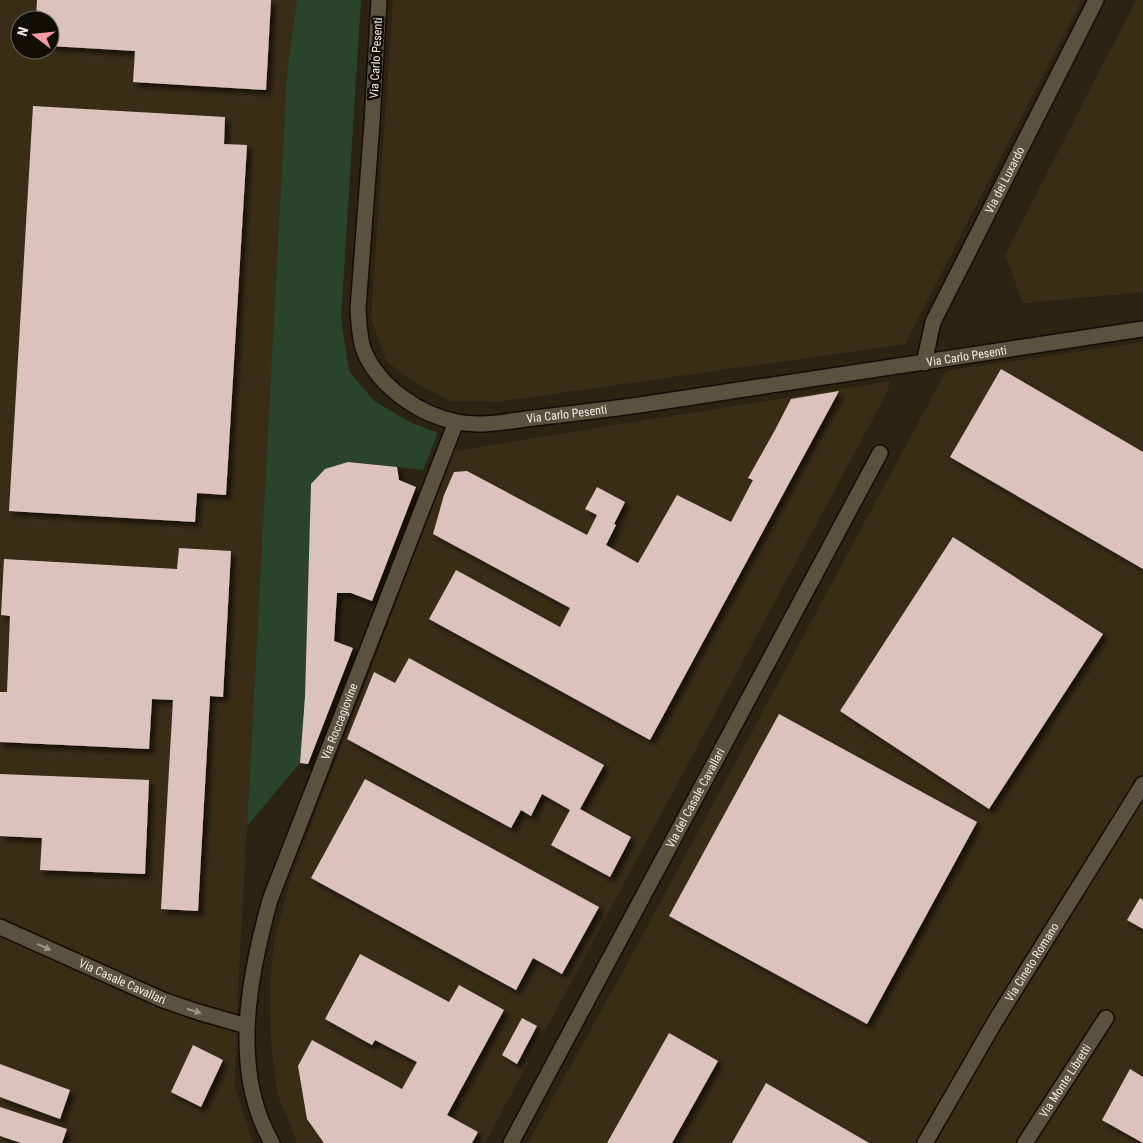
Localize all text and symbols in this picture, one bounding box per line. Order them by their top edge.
north arrow [10,10,60,60]
street label: Via Carlo Pesenti [367,17,385,99]
text: N [14,25,31,38]
street label: Via dei Luxardo [982,144,1028,216]
street label: Via Carlo Pesenti [925,343,1008,369]
street label: Via Carlo Pesenti [526,402,608,426]
street label: Via Roccagiovine [318,681,361,762]
street label: Via del Casale Cavallari [663,746,728,850]
street label: Via Cineto Romano [1002,920,1062,1004]
one-way arrow [37,944,51,952]
street label: Via Casale Cavallari [77,956,168,1007]
one-way arrow [186,1008,201,1015]
street label: Via Monte Libretti [1036,1042,1094,1120]

